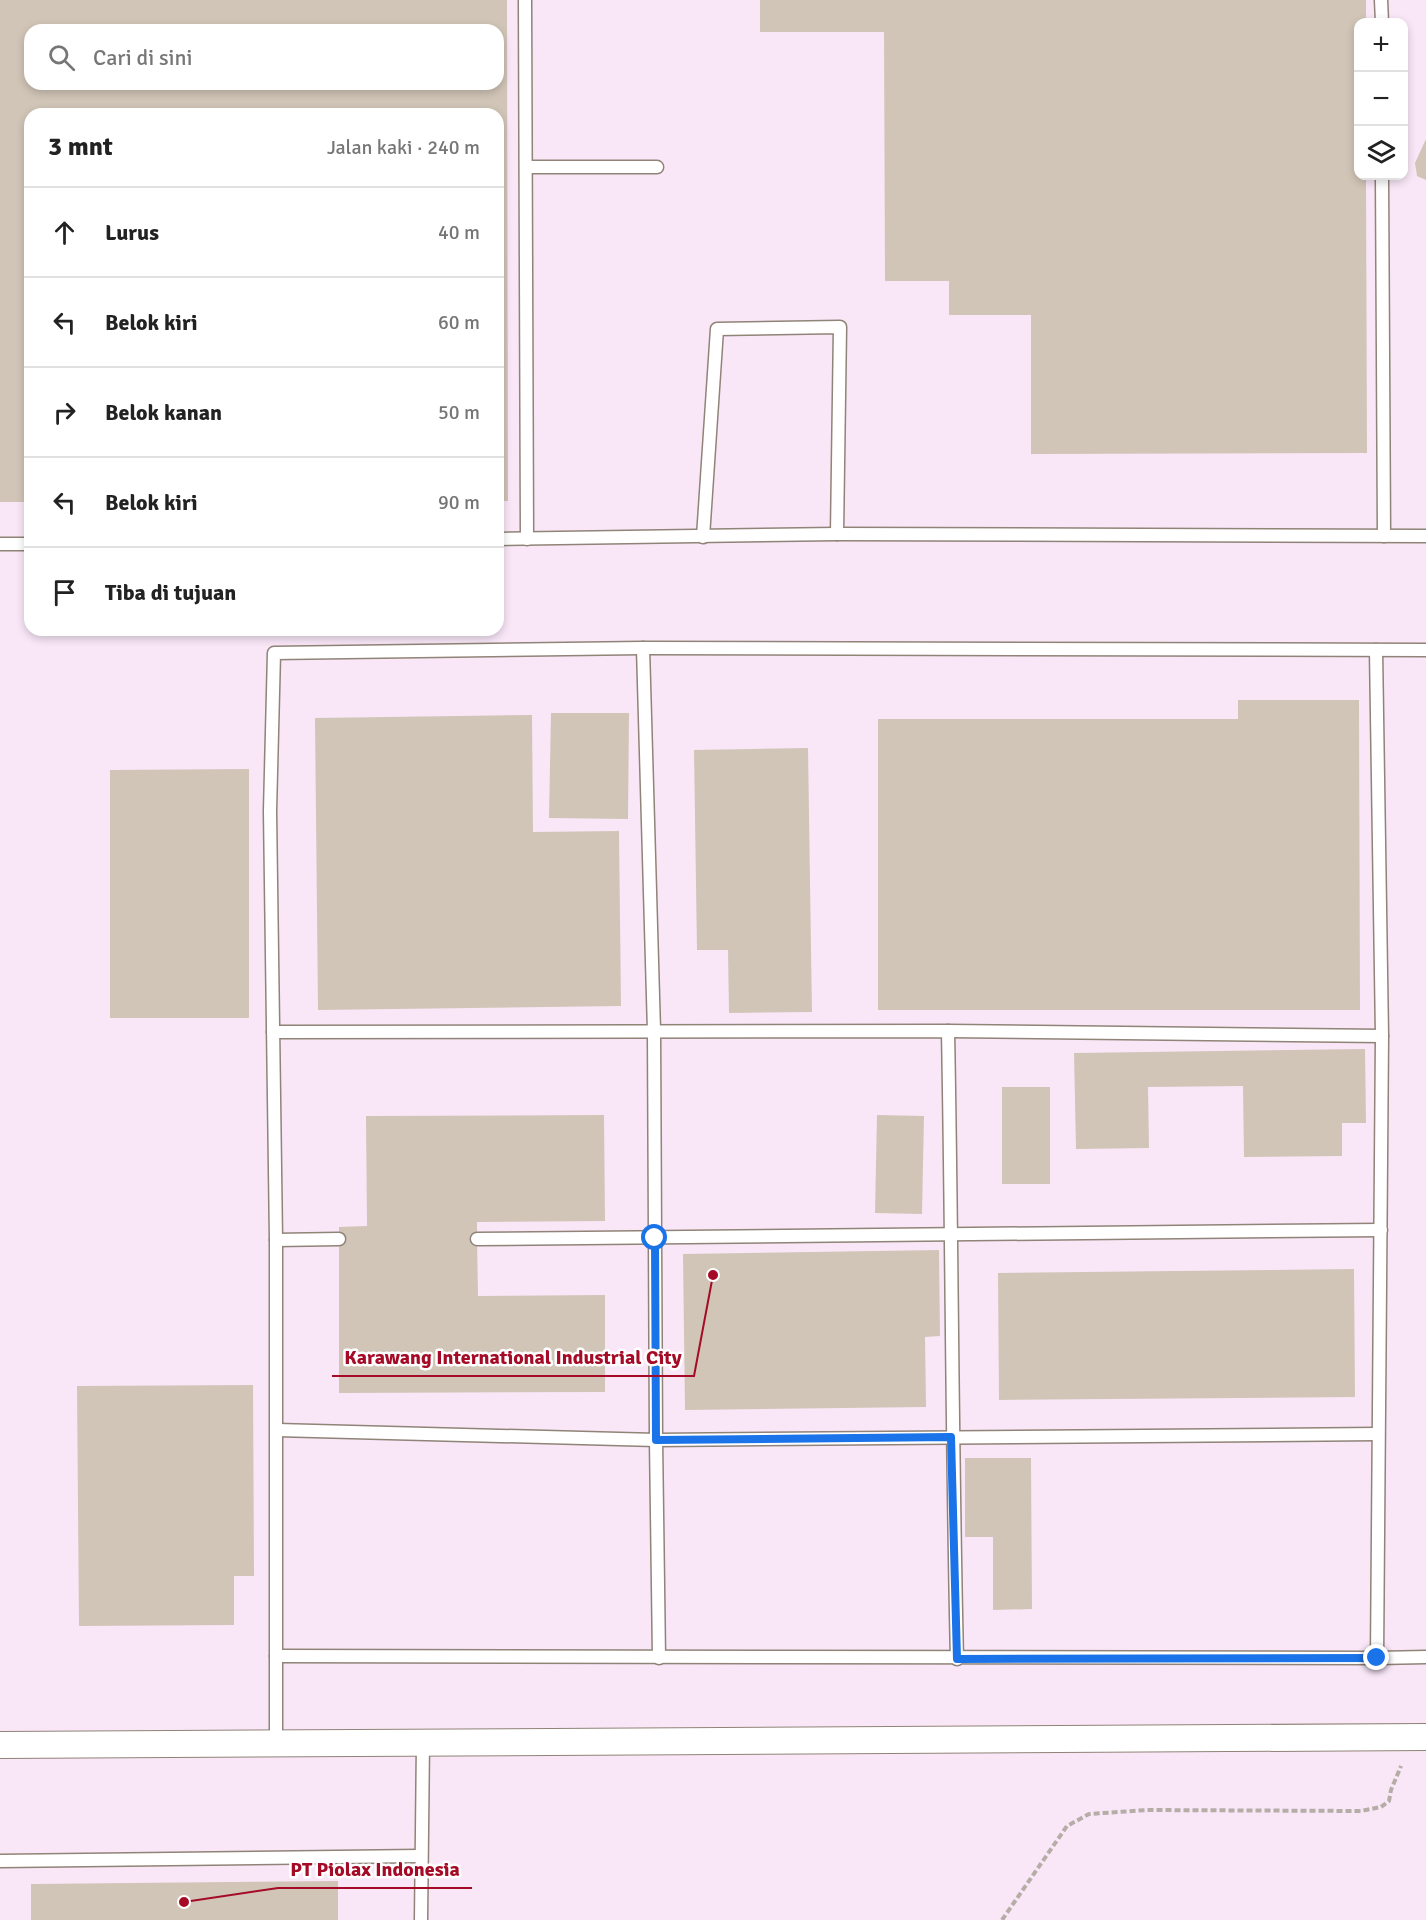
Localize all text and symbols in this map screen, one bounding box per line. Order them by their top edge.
map controls [1354,18,1408,180]
button: + [1354,18,1408,72]
search box [24,24,504,90]
icon: search [45,41,78,74]
text: Cari di sini [93,44,193,71]
button: − [1354,72,1408,126]
button: layers [1354,126,1408,180]
text: 3 mnt [48,131,113,163]
text: Jalan kaki · 240 m [327,135,480,160]
icon: ahead [48,216,81,249]
text: Lurus [105,219,159,246]
text: 40 m [438,220,480,245]
icon: left [48,306,81,339]
text: Belok kiri [105,309,198,336]
text: 60 m [438,310,480,335]
icon: right [48,396,81,429]
text: Belok kanan [105,399,222,426]
text: 50 m [438,400,480,425]
icon: left [48,486,81,519]
text: Belok kiri [105,489,198,516]
text: 90 m [438,490,480,515]
icon: arrive [48,576,81,609]
text: Tiba di tujuan [105,579,236,606]
route start [641,1224,667,1250]
callout: Karawang International Industrial City [332,1338,694,1376]
text: Karawang International Industrial City [344,1345,682,1370]
route end [1363,1644,1389,1670]
callout: PT Piolax Indonesia [278,1850,472,1888]
text: PT Piolax Indonesia [290,1857,460,1882]

